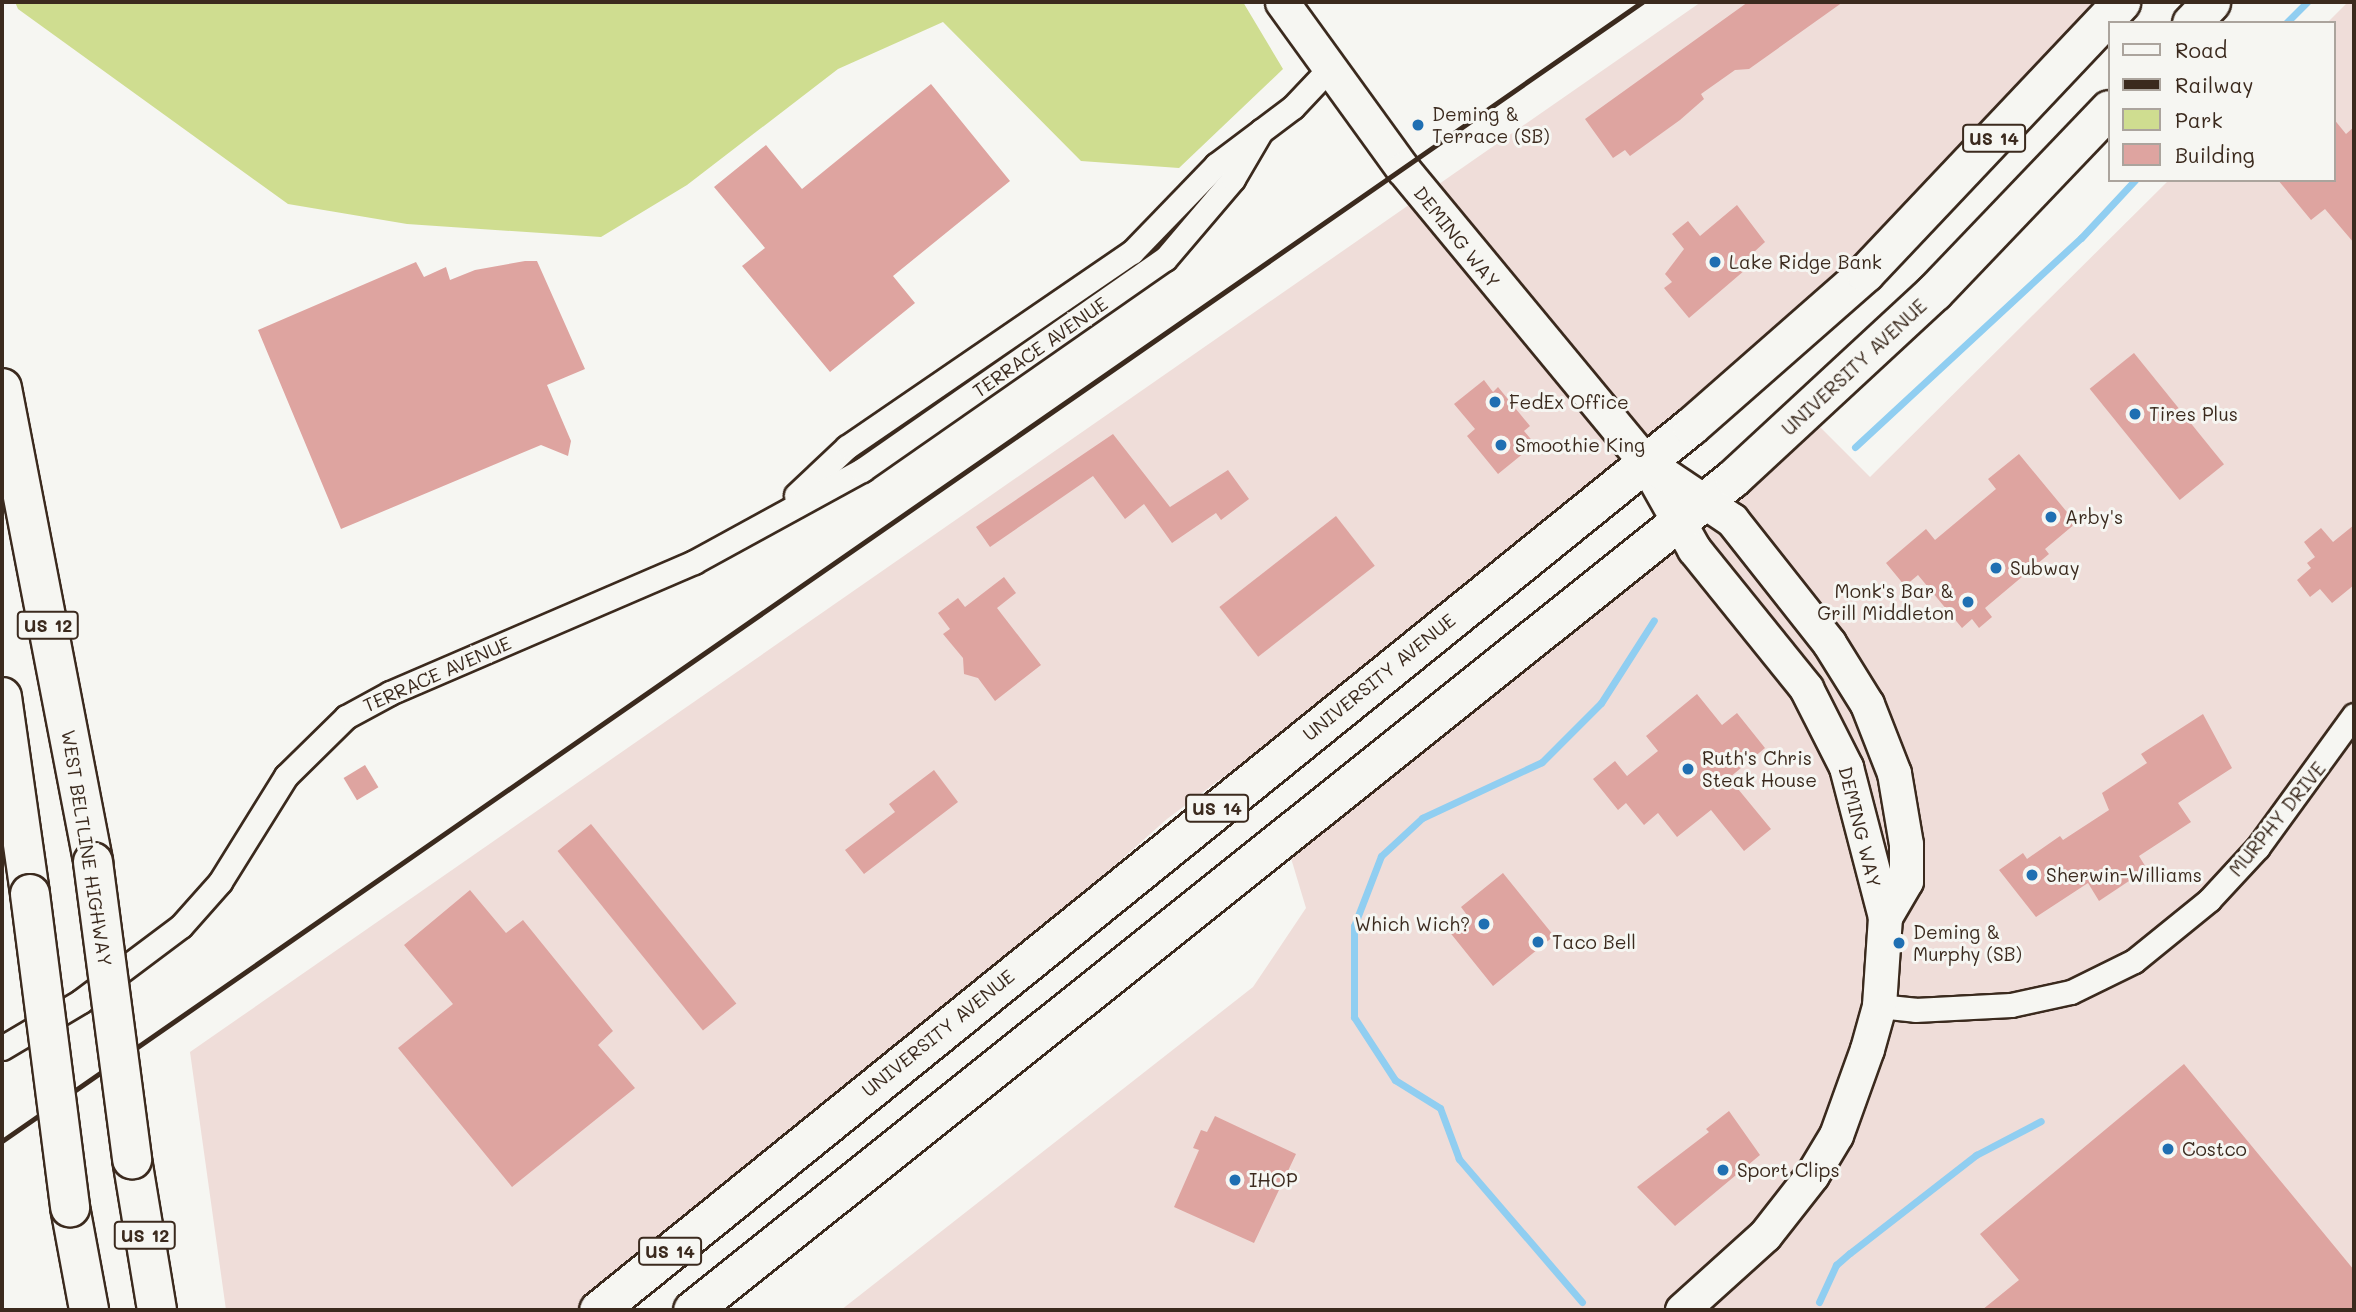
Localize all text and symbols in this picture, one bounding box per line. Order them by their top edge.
legend [2108,21,2335,182]
text: Road [2175,36,2227,63]
text: Railway [2175,71,2254,98]
place label: Deming & Terrace (SB) [1432,103,1550,147]
text: Park [2175,106,2223,133]
marker: Deming & Terrace (SB) [1410,117,1426,133]
road number: US 14 [1961,124,2027,153]
text: Building [2175,141,2255,168]
street label: DEMING WAY [1409,182,1505,292]
place label: Lake Ridge Bank [1729,251,1882,273]
marker: Lake Ridge Bank [1707,254,1723,270]
street label: TERRACE AVENUE [968,292,1112,402]
street label: UNIVERSITY AVENUE [1777,294,1931,440]
place label: FedEx Office [1509,391,1629,413]
marker: FedEx Office [1487,394,1503,410]
place label: Tires Plus [2149,403,2238,425]
marker: Tires Plus [2127,406,2143,422]
place label: Smoothie King [1515,434,1645,456]
marker: Smoothie King [1493,437,1509,453]
place label: Arby's [2065,506,2123,528]
marker: Arby's [2043,509,2059,525]
place label: Subway [2010,557,2080,579]
marker: Subway [1988,560,2004,576]
place label: Monk's Bar & Grill Middleton [1817,580,1954,624]
marker: Monk's Bar & Grill Middleton [1960,594,1976,610]
street label: UNIVERSITY AVENUE [1298,609,1460,745]
road number: US 12 [16,610,80,640]
street label: TERRACE AVENUE [360,631,514,717]
street label: WEST BELTLINE HIGHWAY [57,728,117,968]
place label: Ruth's Chris Steak House [1702,747,1817,791]
street label: MURPHY DRIVE [2224,757,2330,881]
marker: Ruth's Chris Steak House [1680,761,1696,777]
street label: DEMING WAY [1834,764,1886,890]
road number: US 14 [1184,794,1250,822]
place label: Sherwin-Williams [2046,864,2202,886]
marker: Sherwin-Williams [2024,867,2040,883]
place label: Which Wich? [1354,913,1470,935]
marker: Which Wich? [1476,916,1492,932]
place label: Deming & Murphy (SB) [1913,921,2022,965]
place label: Taco Bell [1552,931,1636,953]
marker: Taco Bell [1530,934,1546,950]
marker: Deming & Murphy (SB) [1891,935,1907,951]
street label: UNIVERSITY AVENUE [857,965,1019,1101]
place label: Costco [2182,1138,2247,1160]
marker: Costco [2160,1141,2176,1157]
place label: Sport Clips [1737,1159,1840,1181]
marker: Sport Clips [1715,1162,1731,1178]
place label: IHOP [1249,1169,1298,1191]
marker: IHOP [1227,1172,1243,1188]
road number: US 12 [114,1220,176,1250]
road number: US 14 [637,1236,703,1266]

